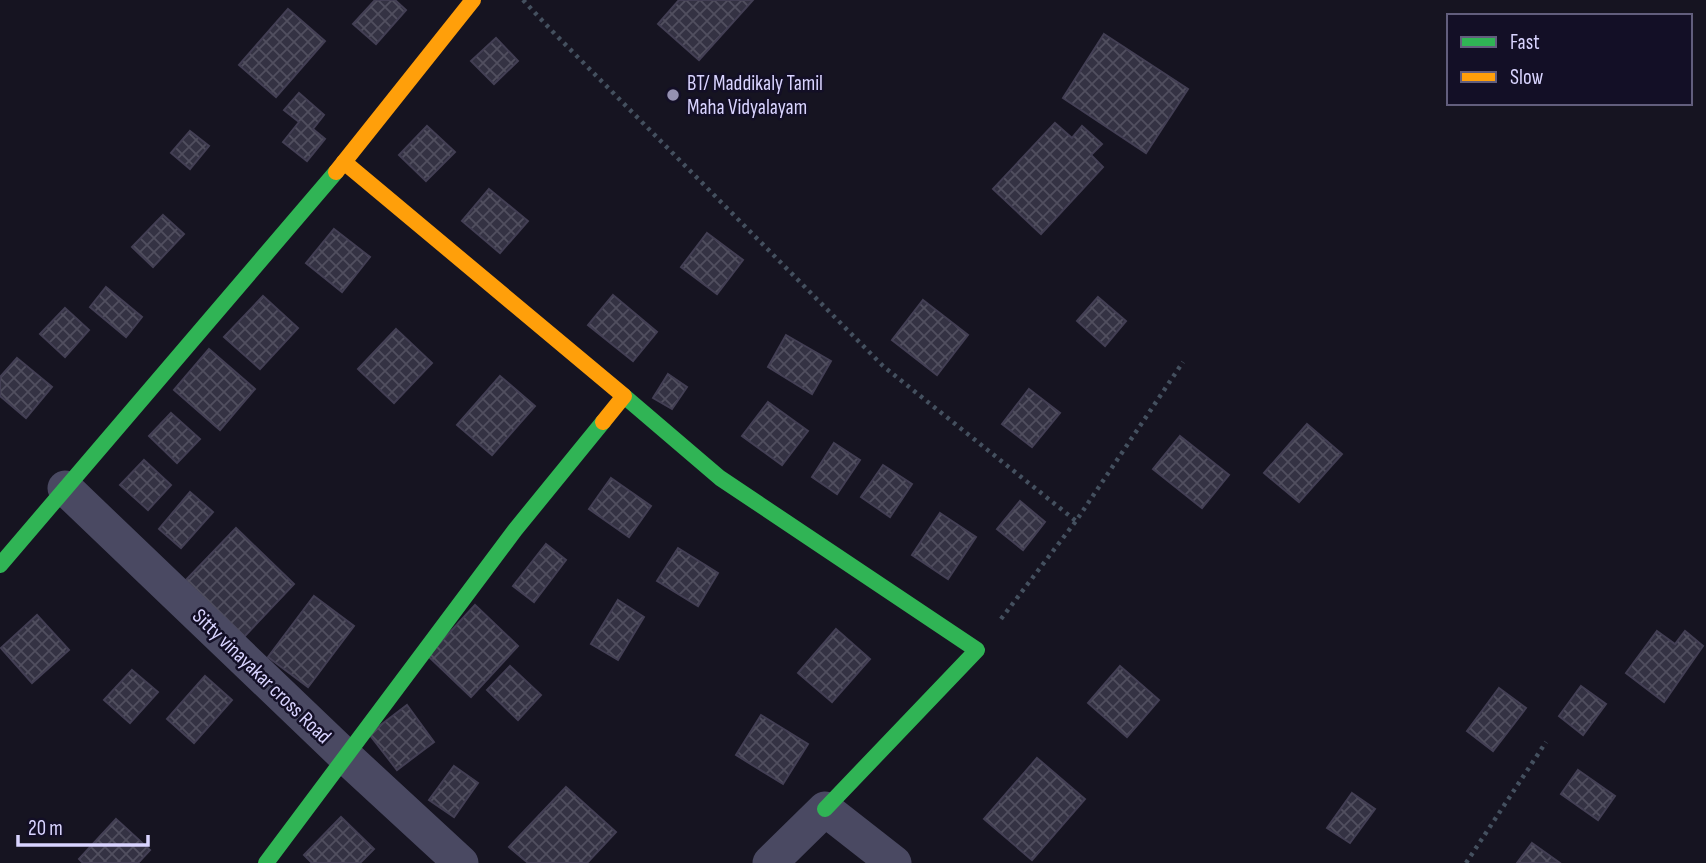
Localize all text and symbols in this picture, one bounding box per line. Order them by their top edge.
legend [1447,14,1692,105]
text: Fast [1510,30,1540,55]
text: Slow [1510,65,1544,90]
place label: BT/ Maddikaly Tamil Maha Vidyalayam [687,71,823,120]
marker: BT/ Maddikaly Tamil Maha Vidyalayam [665,87,681,103]
street label: Sitty vinayakar cross Road [187,604,336,749]
scale bar [18,804,147,848]
text: 20 m [28,816,63,841]

